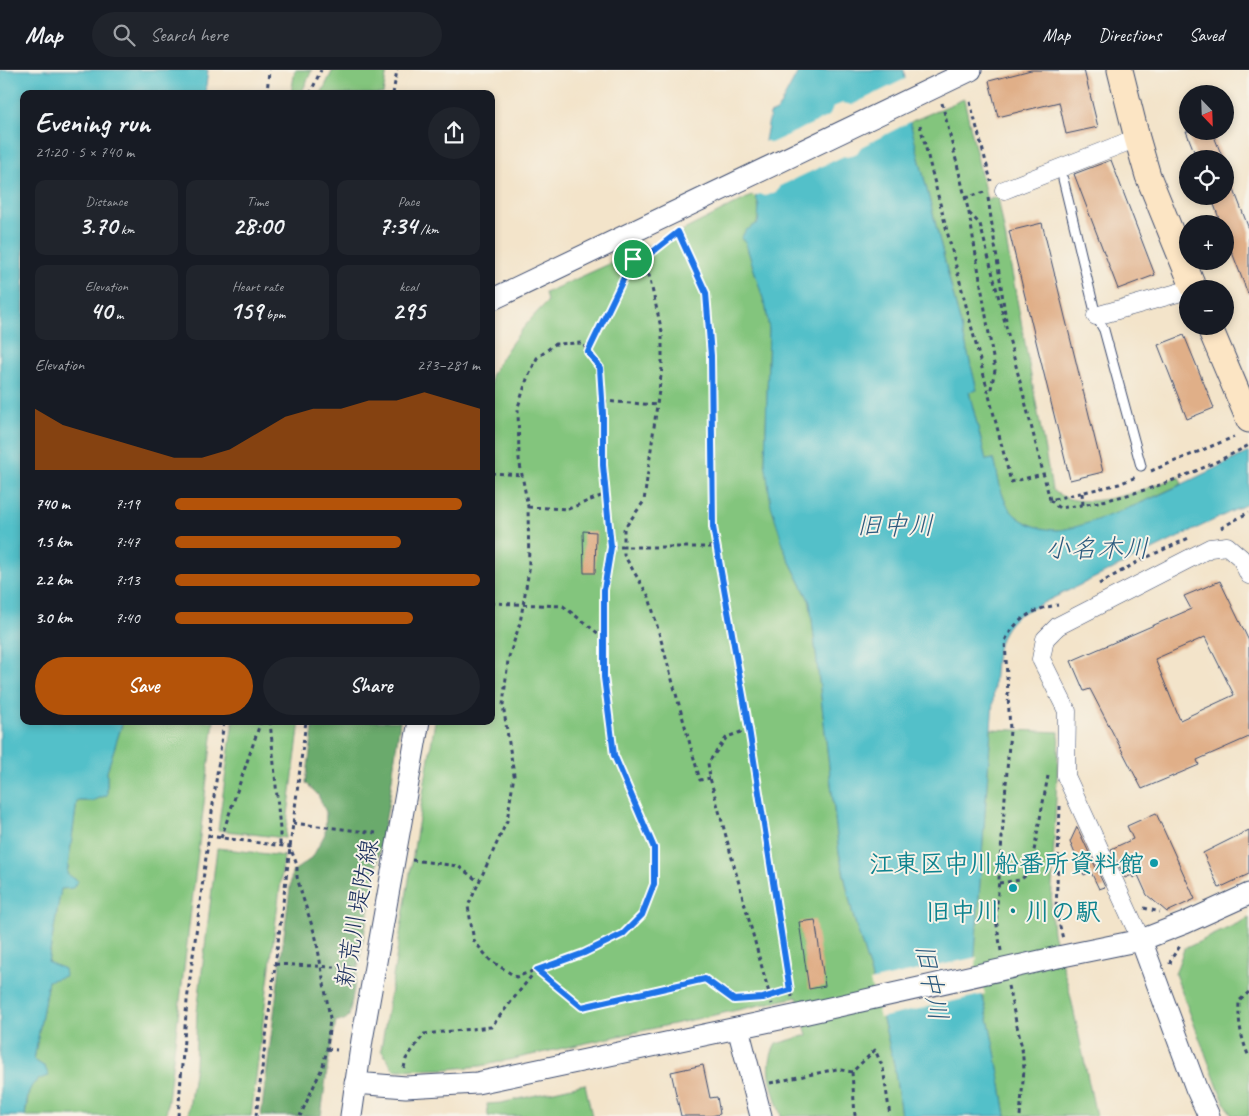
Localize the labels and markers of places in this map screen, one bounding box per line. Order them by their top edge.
pin [612,238,654,280]
place label: 江東区中川船番所資料館 [869,848,1144,880]
marker: 江東区中川船番所資料館 [1148,857,1160,869]
marker: 旧中川・川の駅 [1007,882,1019,894]
place label: 旧中川・川の駅 [925,896,1101,928]

